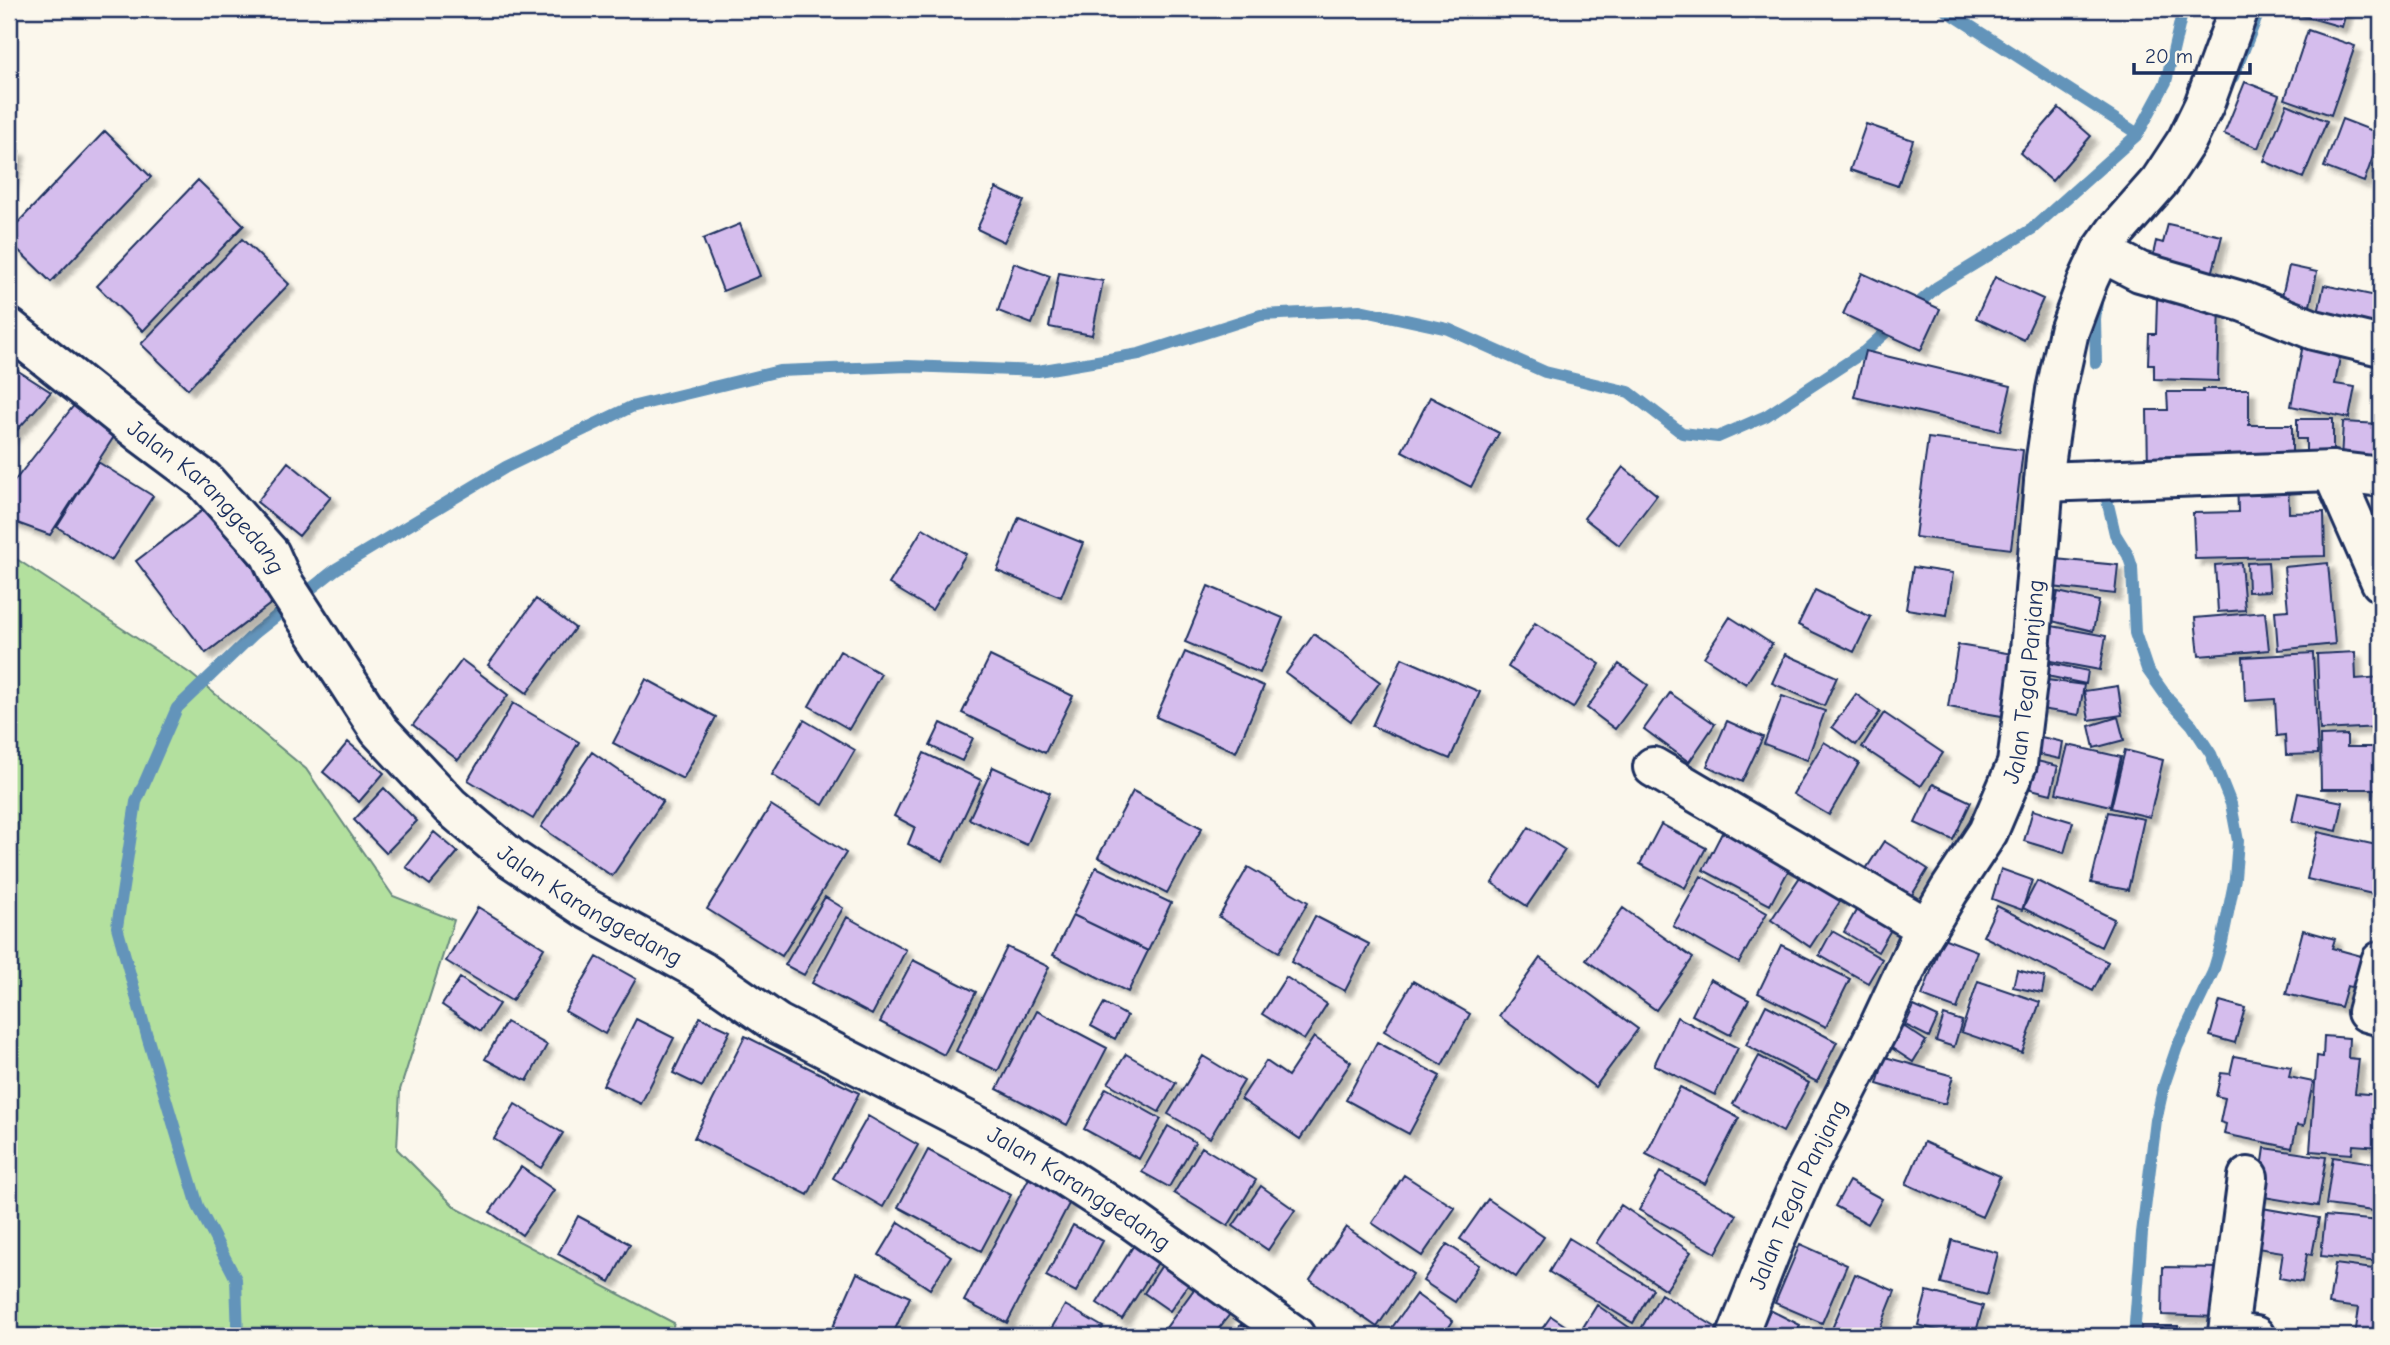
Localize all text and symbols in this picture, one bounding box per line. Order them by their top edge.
scale bar [2134,32,2250,76]
text: 20 m [2145,44,2193,68]
street label: Jalan Karanggedang [122,414,291,578]
street label: Jalan Tegal Panjang [1996,578,2050,788]
street label: Jalan Karanggedang [491,838,687,972]
street label: Jalan Tegal Panjang [1743,1095,1854,1294]
street label: Jalan Karanggedang [983,1120,1176,1257]

